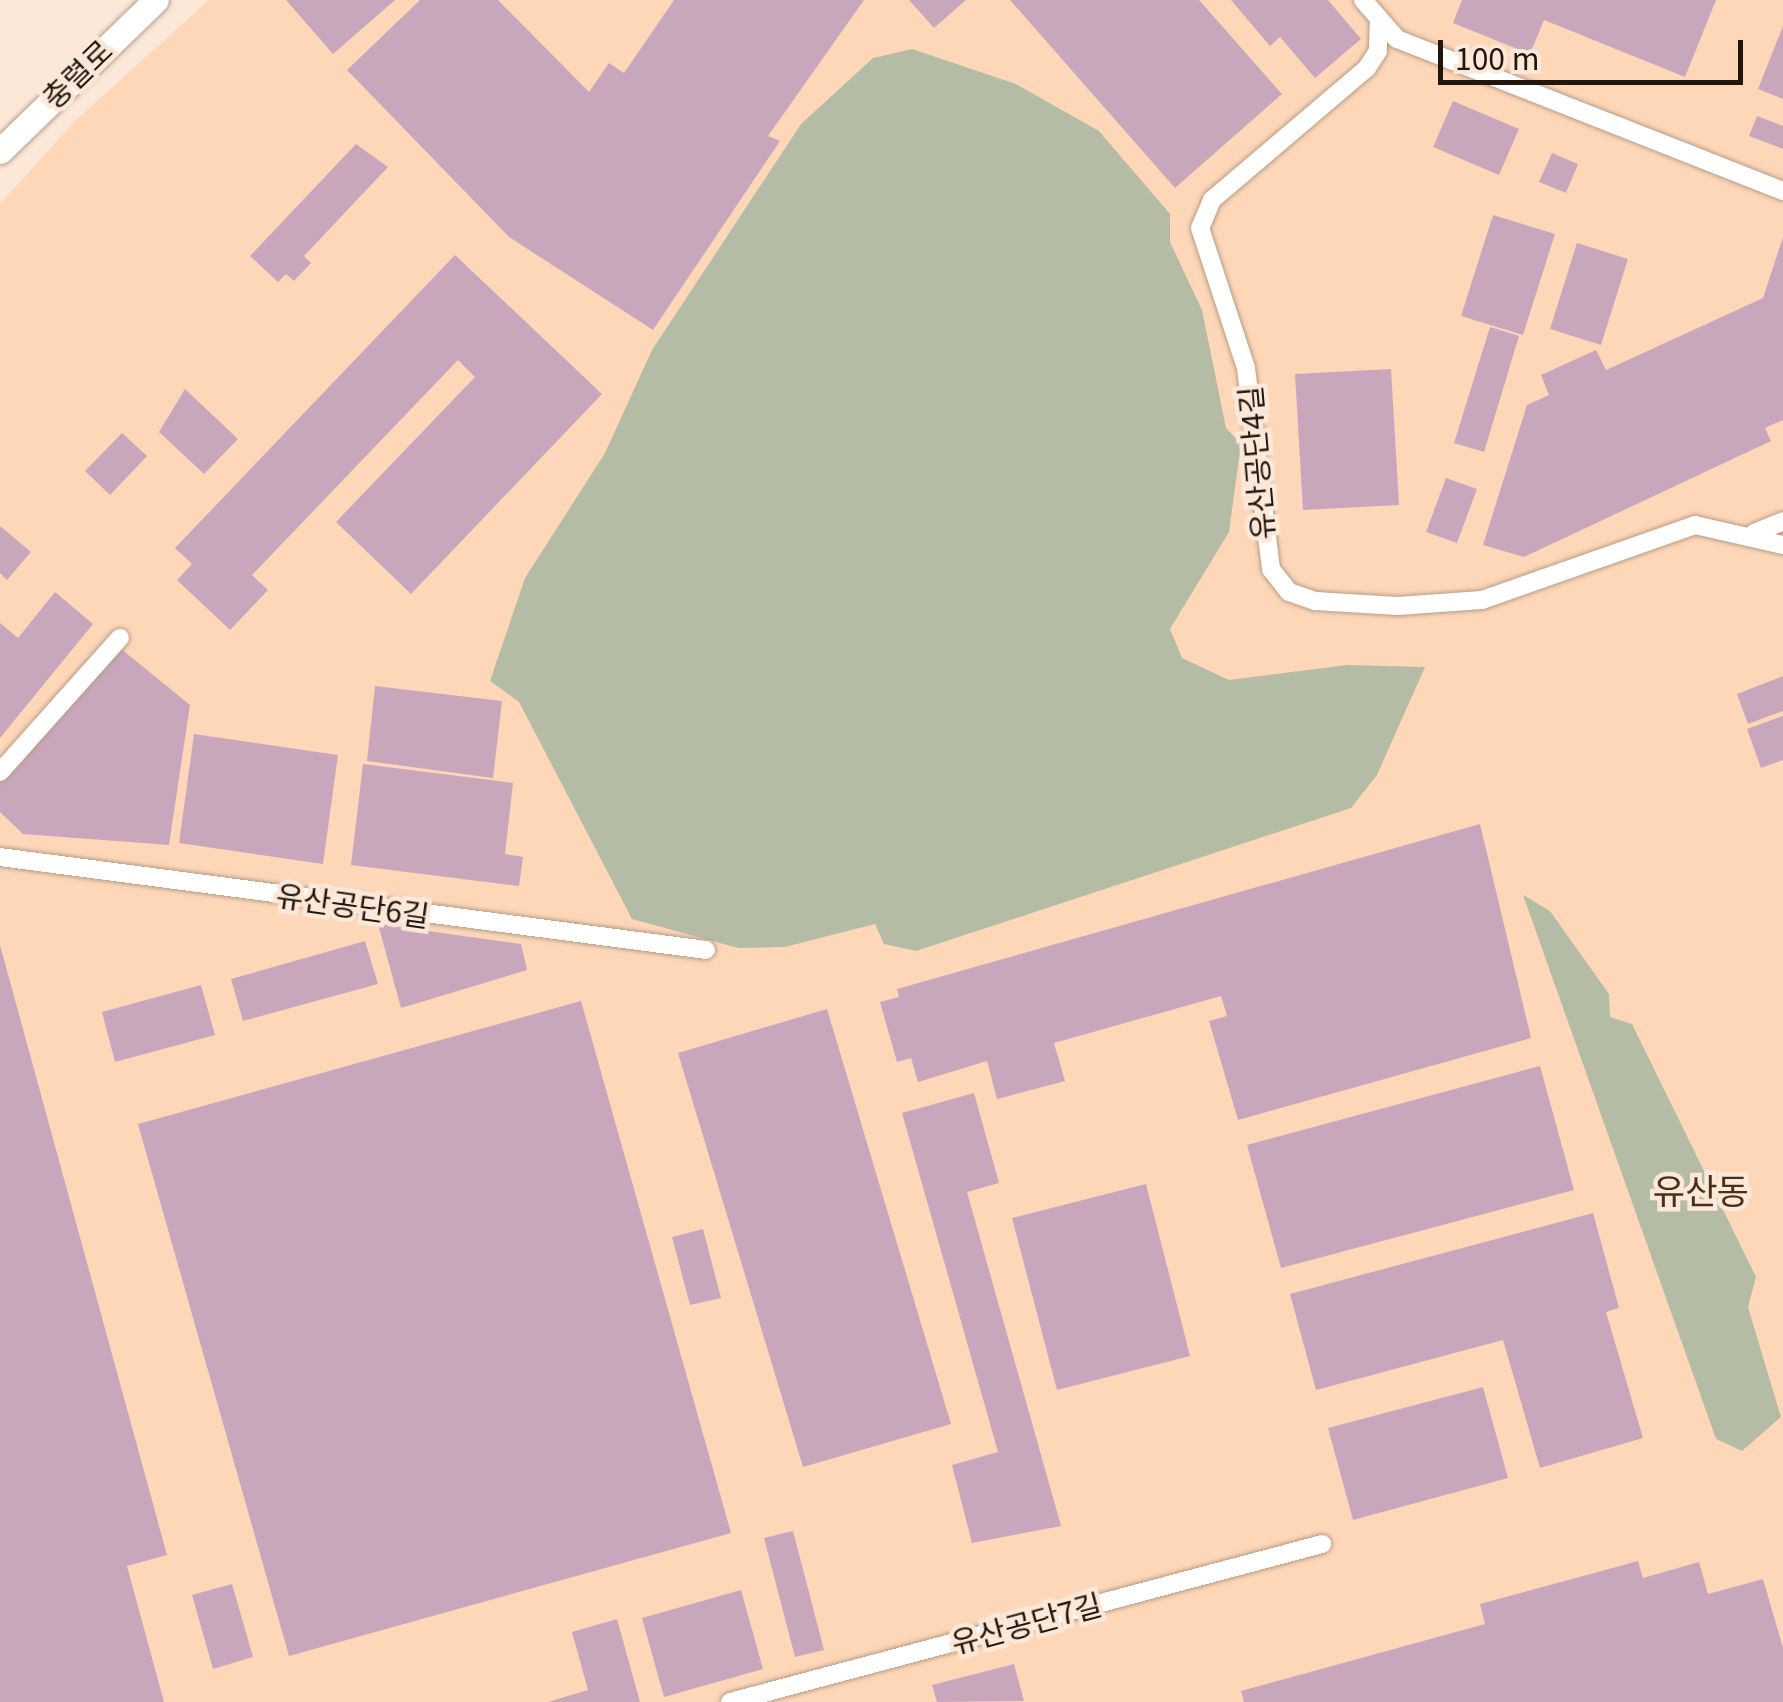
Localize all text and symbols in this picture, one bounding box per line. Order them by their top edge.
scale bar [1443,20,1748,82]
street label: 충렬로 [34,31,118,115]
text: 100 m [1455,35,1539,79]
street label: 유산공단4길 [1230,384,1280,542]
street label: 유산공단6길 [274,875,432,933]
district label: 유산동 [1653,1168,1749,1210]
street label: 유산공단7길 [947,1585,1105,1659]

